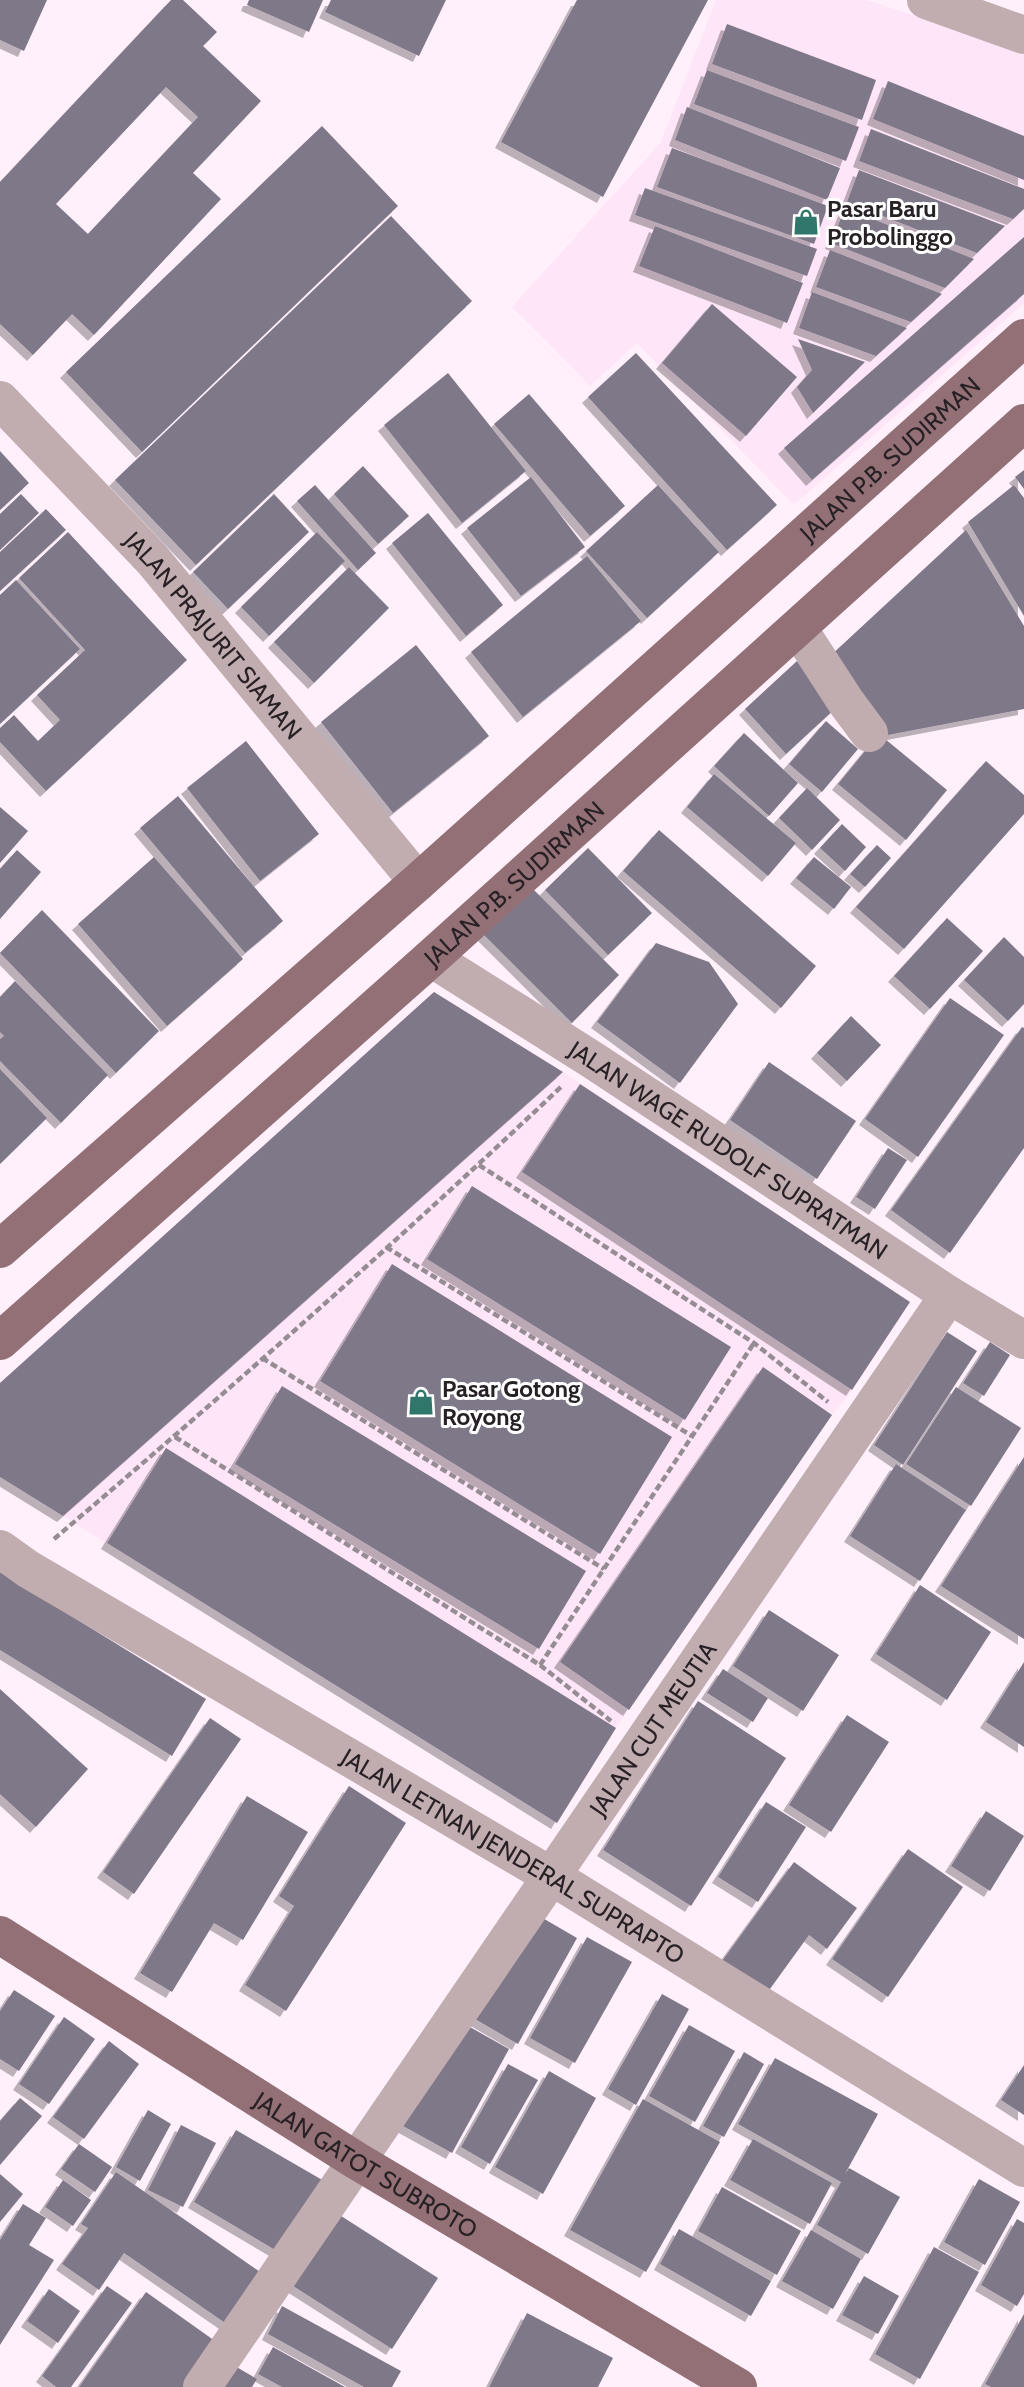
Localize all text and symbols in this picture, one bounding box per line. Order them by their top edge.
place label: Pasar Baru Probolinggo [827,194,953,251]
shop icon: Pasar Baru Probolinggo [791,207,821,237]
street label: JALAN P.B. SUDIRMAN [793,370,986,548]
street label: JALAN PRAJURIT SIAMAN [118,525,309,745]
street label: JALAN P.B. SUDIRMAN [417,795,610,973]
street label: JALAN WAGE RUDOLF SUPRATMAN [563,1034,893,1265]
place label: Pasar Gotong Royong [442,1374,580,1431]
shop icon: Pasar Gotong Royong [406,1387,436,1417]
street label: JALAN CUT MEUTIA [582,1636,722,1822]
street label: JALAN LETNAN JENDERAL SUPRAPTO [336,1741,690,1970]
street label: JALAN GATOT SUBROTO [248,2085,483,2244]

